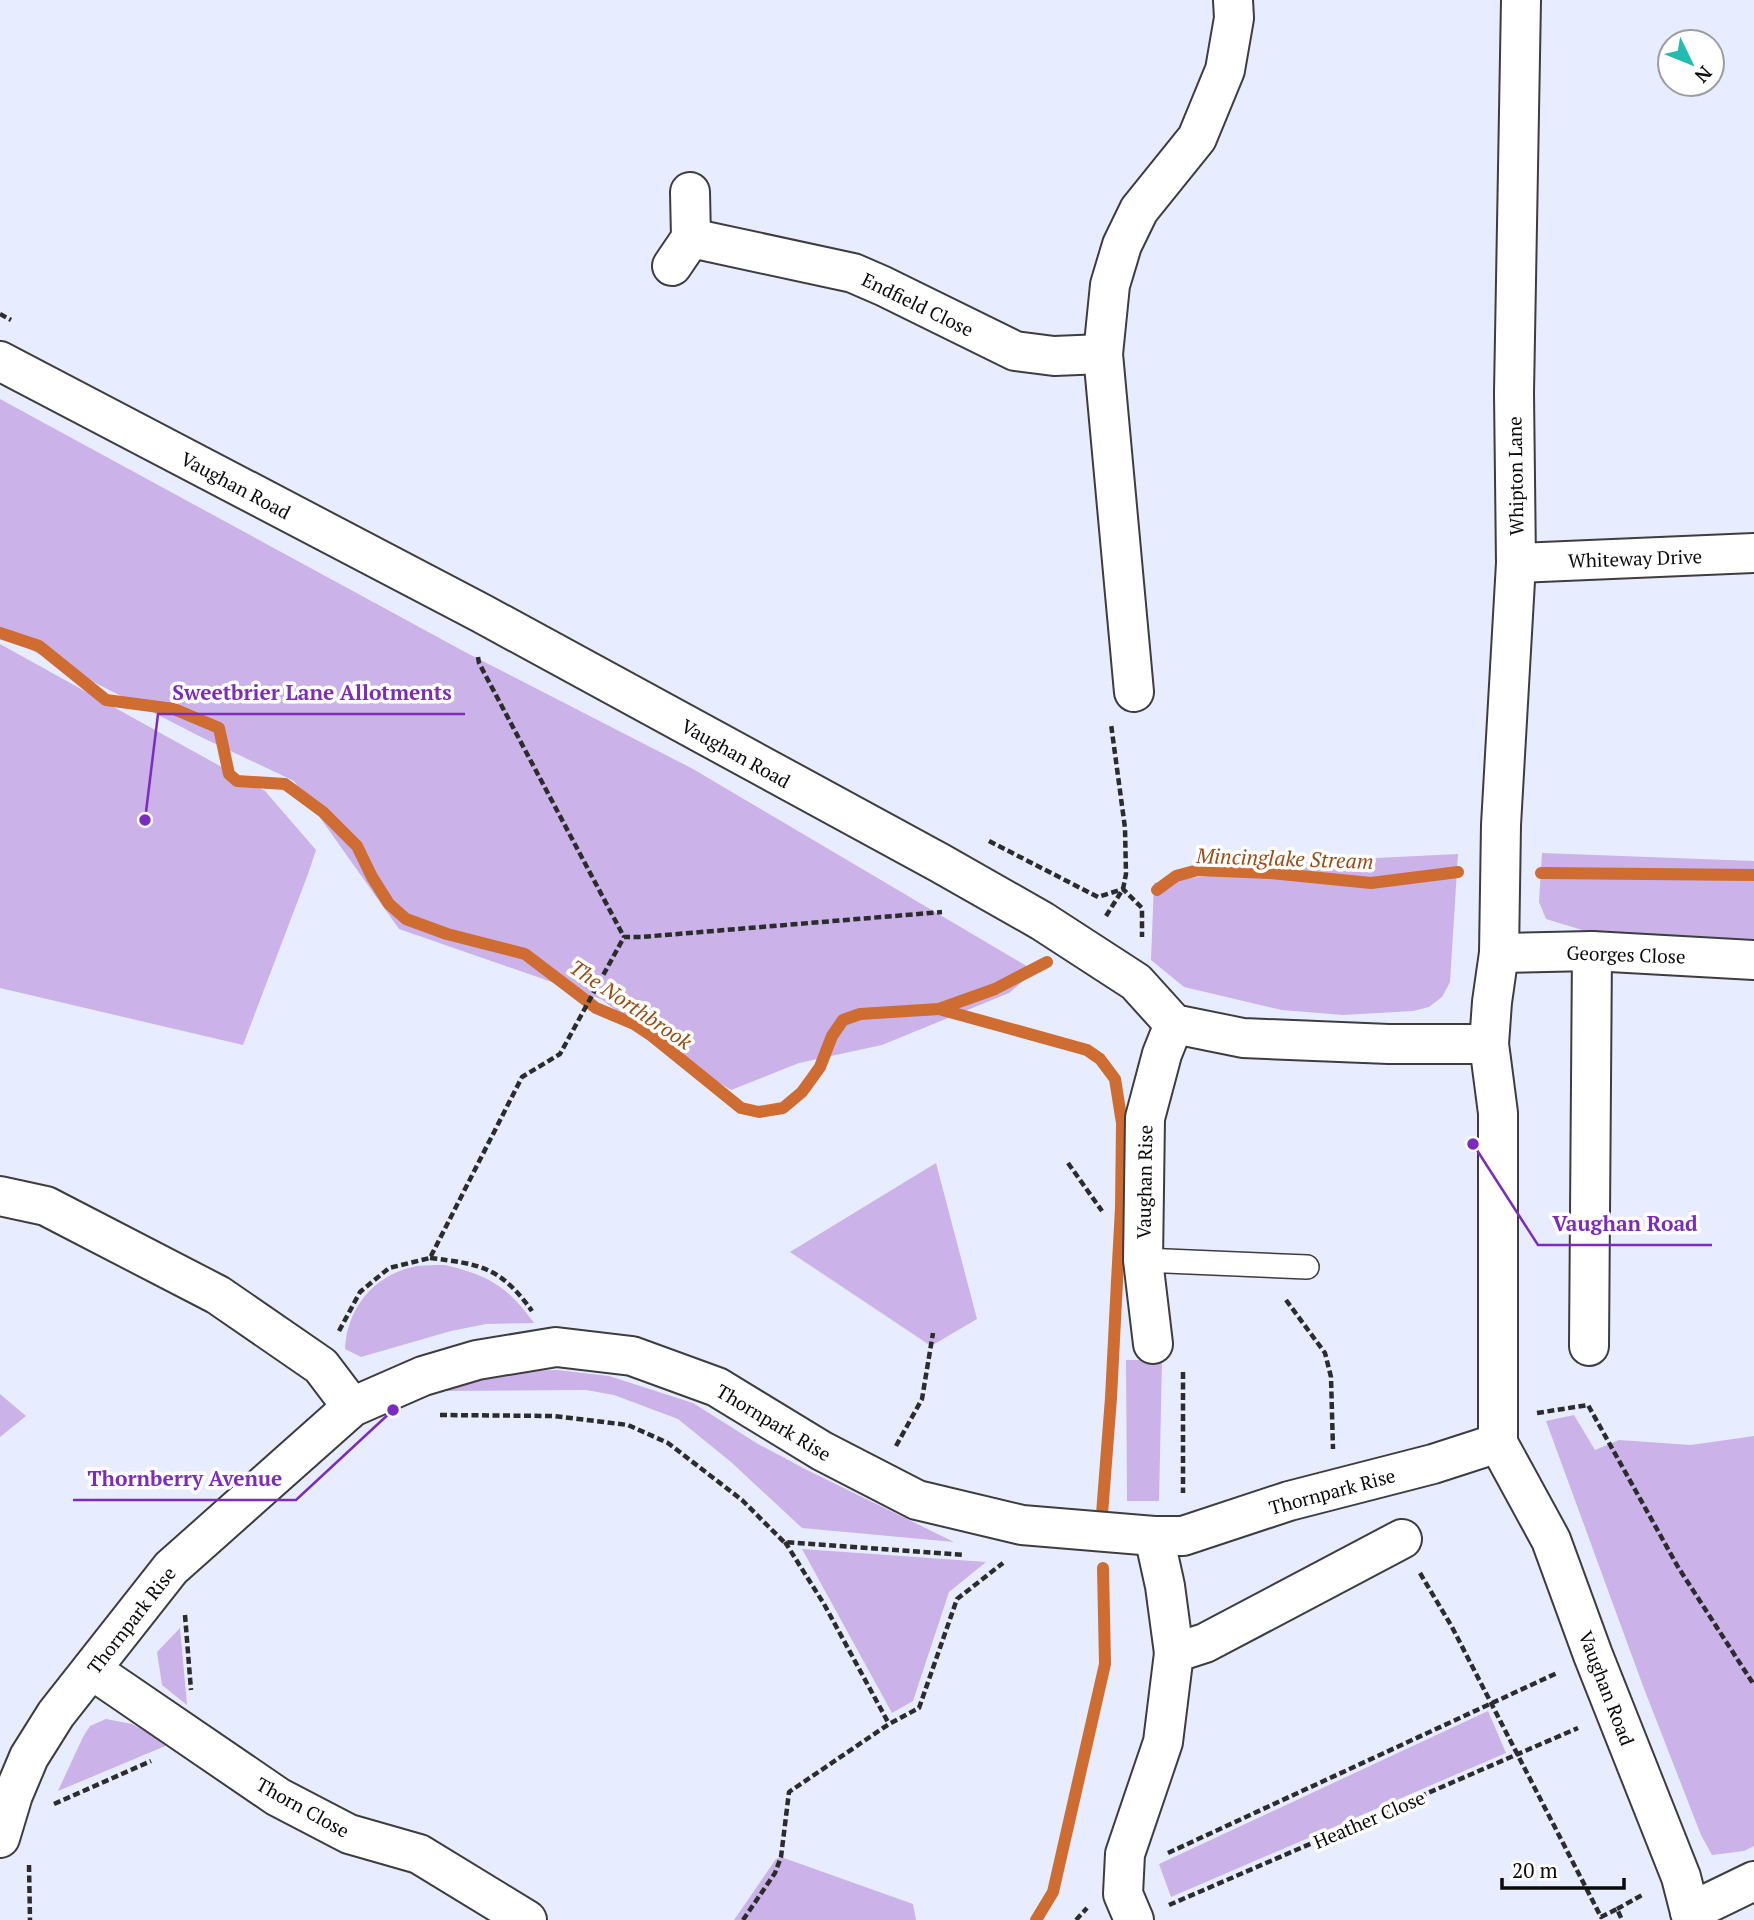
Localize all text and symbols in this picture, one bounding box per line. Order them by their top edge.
north arrow [1656,28,1726,98]
text: N [1689,61,1718,89]
street label: Endfield Close [858,266,978,342]
street label: Whipton Lane [1501,416,1529,536]
street label: Vaughan Road [177,446,296,525]
street label: Whiteway Drive [1568,543,1702,573]
callout: Sweetbrier Lane Allotments [158,672,465,714]
text: Sweetbrier Lane Allotments [172,678,452,706]
street label: Vaughan Road [677,713,795,793]
water label: Mincinglake Stream [1195,841,1374,875]
street label: Georges Close [1566,939,1686,969]
water label: The Northbrook [564,953,698,1056]
street label: Vaughan Rise [1131,1125,1157,1239]
callout: Vaughan Road [1538,1203,1712,1245]
text: Vaughan Road [1552,1209,1698,1237]
street label: Thornpark Rise [712,1378,836,1466]
callout: Thornberry Avenue [73,1458,296,1500]
street label: Thornpark Rise [1266,1462,1398,1520]
text: Thornberry Avenue [88,1464,282,1492]
street label: Thornpark Rise [81,1561,181,1679]
street label: Vaughan Road [1574,1627,1641,1749]
street label: Thorn Close [252,1771,354,1843]
street label: Heather Close [1309,1784,1429,1854]
scale bar [1502,1846,1624,1890]
text: 20 m [1512,1856,1558,1884]

